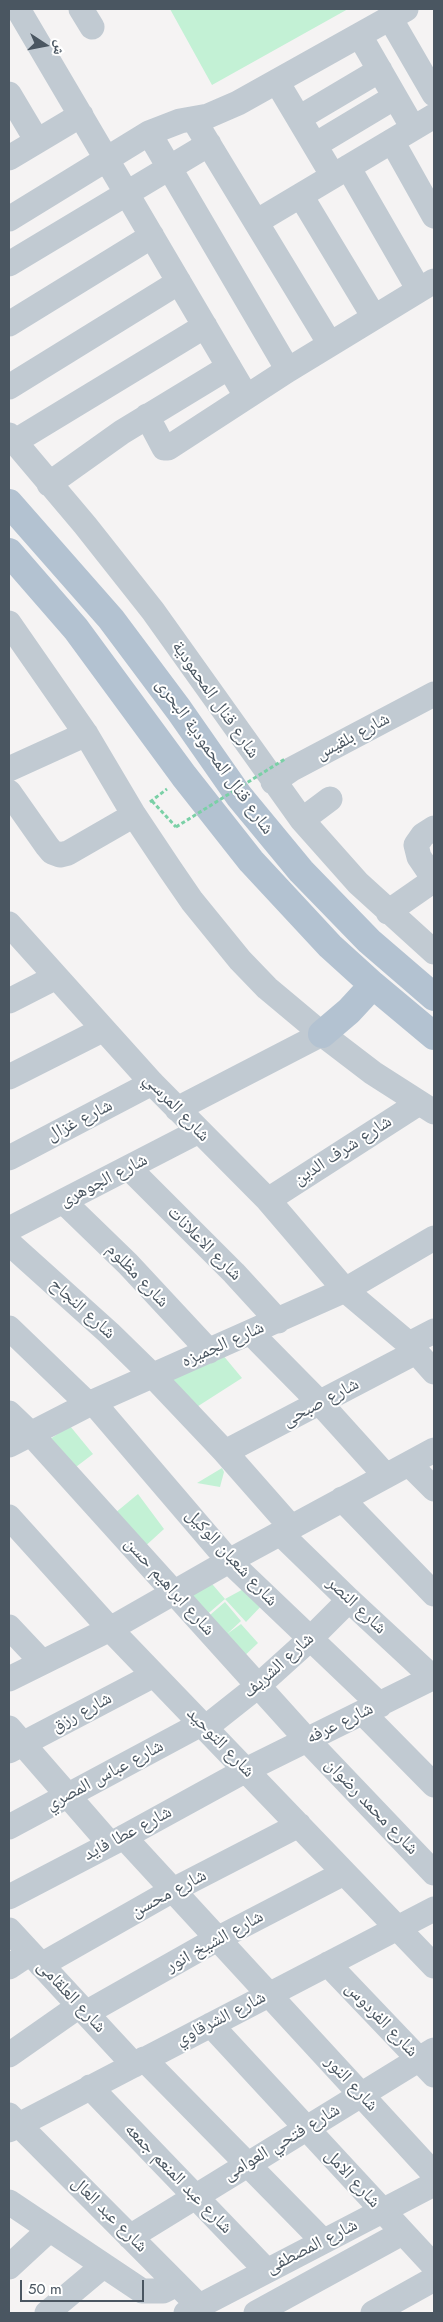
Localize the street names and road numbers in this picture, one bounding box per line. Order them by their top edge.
street label: شارع قنال المحمودية [167,637,263,763]
street label: شارع قنال المحمودية البحرى [150,675,278,839]
street label: شارع بلقيس [312,709,394,765]
street label: شارع المرسي [138,1069,214,1147]
street label: شارع غزال [43,1095,117,1147]
street label: شارع شرف الدين [290,1111,396,1191]
street label: شارع الجوهرى [56,1150,152,1212]
street label: شارع الاعلانات [162,1202,246,1286]
street label: شارع مظلوم [101,1239,173,1313]
street label: شارع النجاح [45,1274,119,1344]
street label: شارع الجميزه [178,1317,268,1373]
street label: شارع صبحى [279,1374,363,1432]
street label: شارع شعبان الوكيل [180,1505,282,1611]
street label: شارع ابراهيم حسن [119,1533,219,1641]
street label: شارع النصر [321,1573,391,1639]
street label: شارع الشريف [239,1629,319,1703]
street label: شارع رزق [48,1688,116,1738]
street label: شارع عرفه [303,1699,377,1749]
street label: شارع التوحيد [181,1703,259,1783]
street label: شارع عباس المصري [43,1736,167,1816]
street label: شارع محمد رضوان [320,1754,422,1860]
street label: شارع عطا فايد [80,1802,176,1866]
street label: شارع محسن [128,1865,210,1923]
street label: شارع الشيخ انور [162,1906,268,1978]
street label: شارع العلقامى [32,1956,110,2038]
street label: شارع الفردوس [340,1978,422,2062]
street label: شارع الشرقاوي [172,1987,270,2051]
street label: شارع النور [320,2052,382,2116]
street label: شارع فتحي العوامى [220,2100,344,2186]
street label: شارع عبد المنعم جمعه [120,2119,236,2239]
street label: شارع الامل [320,2145,384,2213]
street label: شارع عبد العال [66,2172,152,2258]
street label: شارع المصطفى [263,2215,361,2279]

